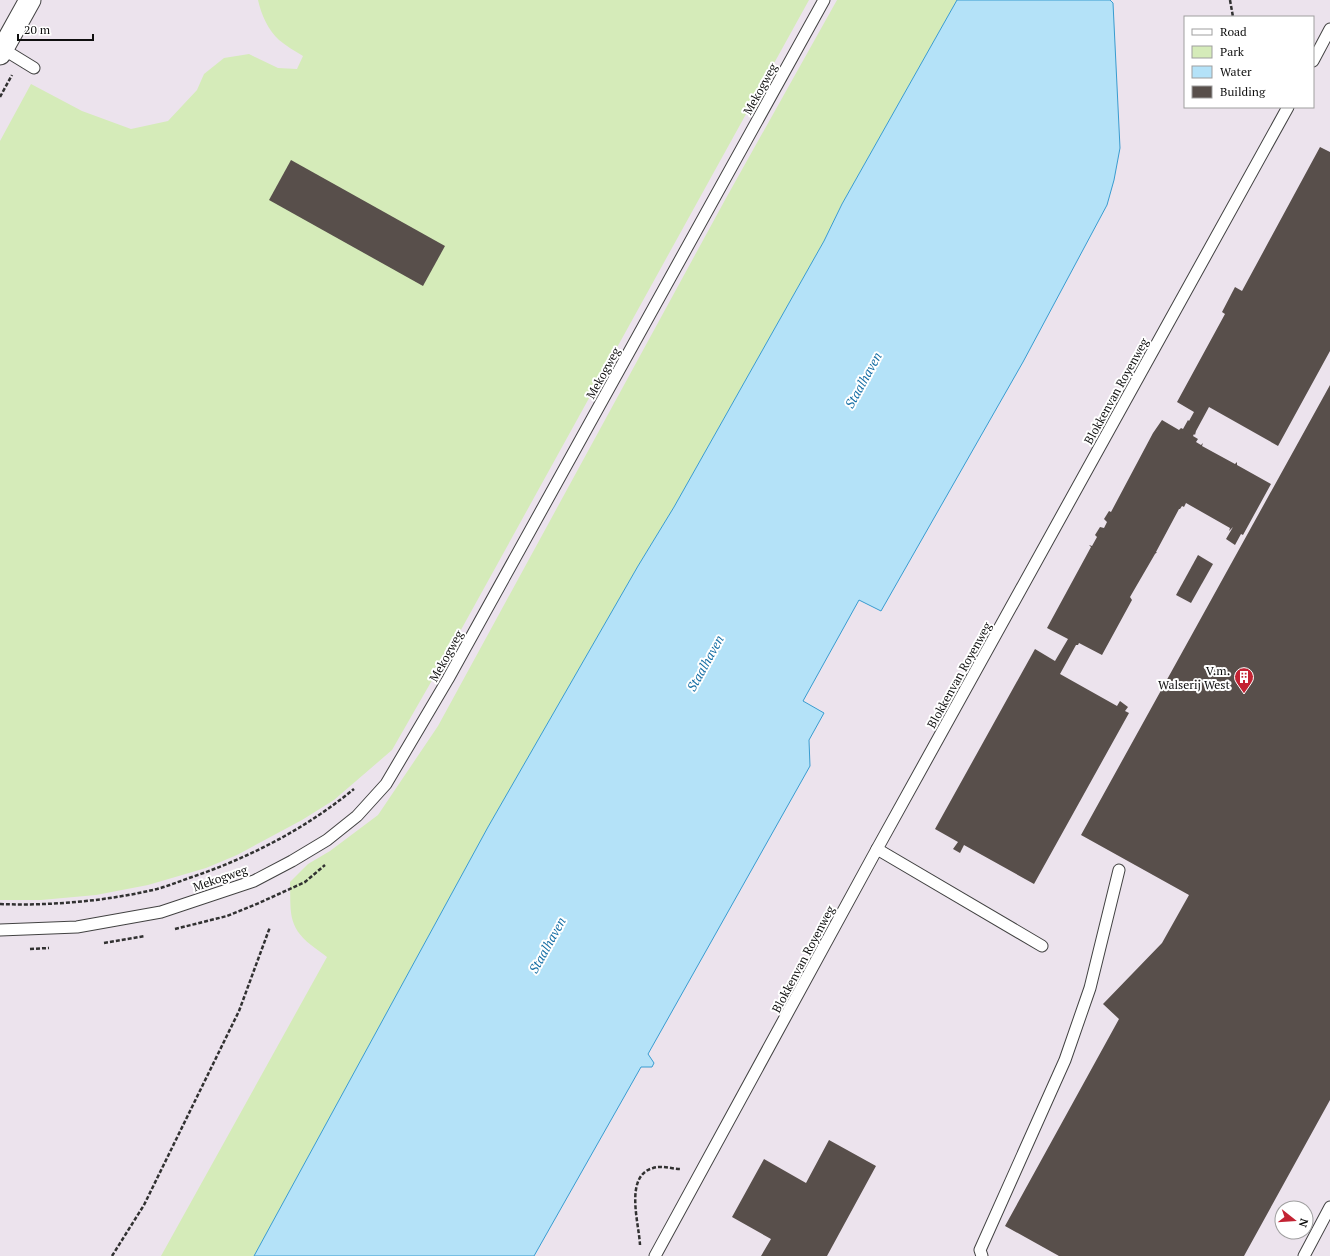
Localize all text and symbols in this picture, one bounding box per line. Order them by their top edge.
scale bar [18,16,93,42]
legend [1184,16,1314,108]
text: 20 m [24,22,51,37]
text: Road [1220,24,1247,39]
text: Park [1220,44,1245,59]
street label: Mekogweg [740,60,781,117]
text: Water [1220,64,1252,79]
text: Building [1220,84,1266,99]
street label: Blokkenvan Royenweg [1081,335,1152,447]
street label: Mekogweg [583,344,624,401]
water label: Staalhaven [840,349,886,411]
street label: Blokkenvan Royenweg [924,619,995,731]
street label: Mekogweg [426,627,467,684]
water label: Staalhaven [682,632,728,694]
place label: V.m. Walserij West [1158,663,1231,692]
building icon: V.m. Walserij West [1233,666,1255,694]
street label: Mekogweg [191,862,250,894]
street label: Blokkenvan Royenweg [768,902,838,1015]
water label: Staalhaven [524,914,570,976]
north arrow [1274,1200,1314,1240]
text: N [1295,1217,1311,1230]

